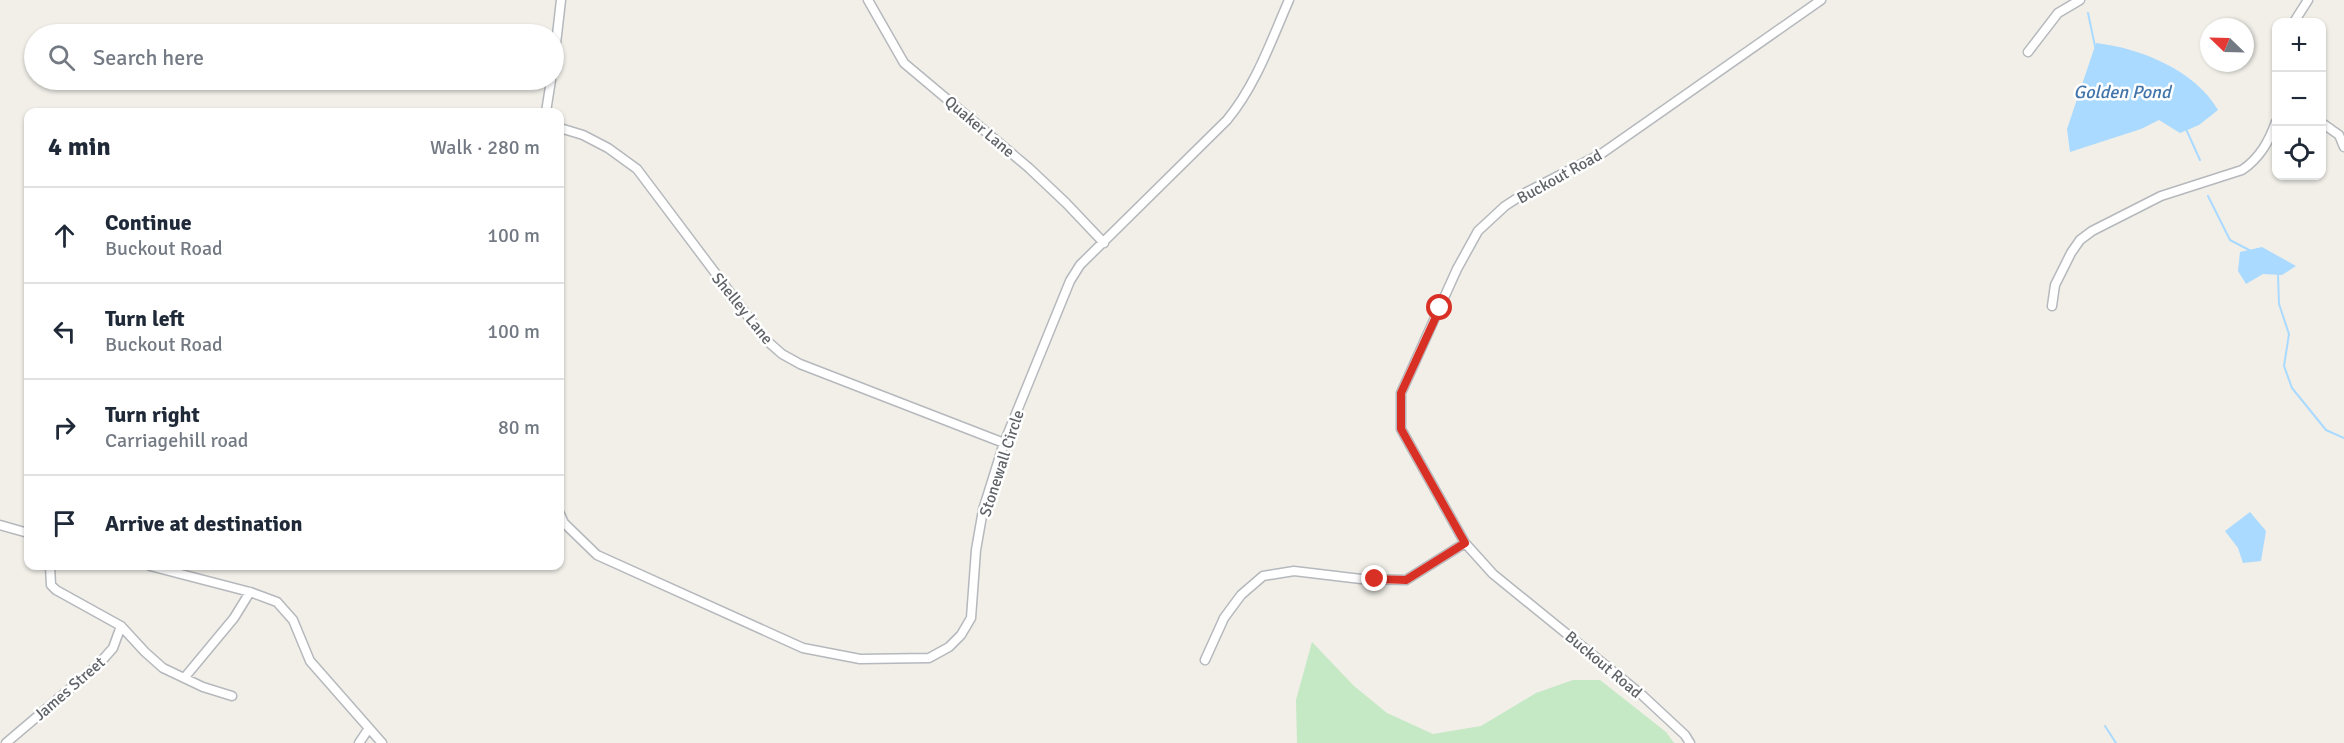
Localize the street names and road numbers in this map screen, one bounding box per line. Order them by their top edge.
street label: Quaker Lane [940,92,1019,162]
street label: Buckout Road [1513,145,1605,208]
street label: Shelley Lane [707,269,777,349]
street label: Stonewall Circle [975,407,1029,519]
street label: Buckout Road [1561,627,1646,703]
street label: James Street [30,652,110,725]

